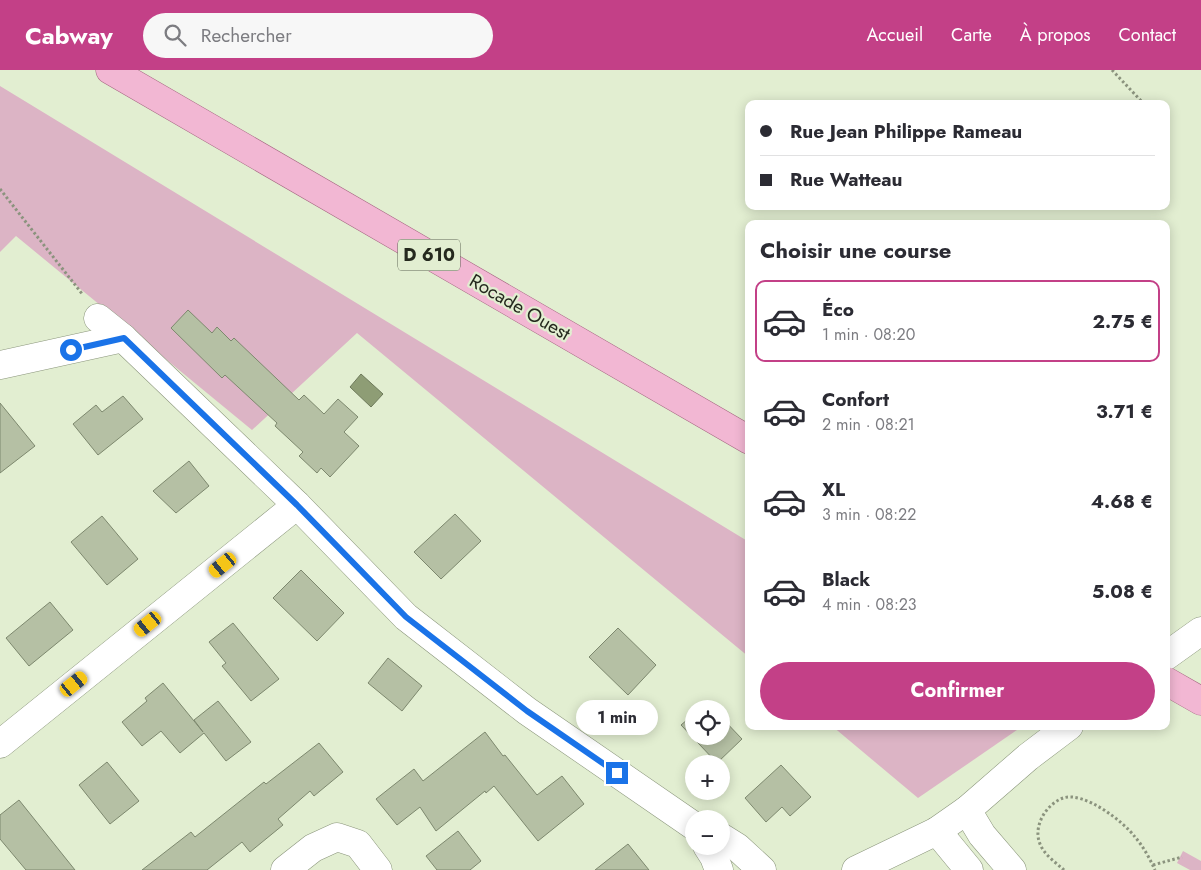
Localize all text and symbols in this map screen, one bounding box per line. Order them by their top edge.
search box [143,13,493,58]
text: Cabway [25,18,113,53]
icon: search [161,21,189,49]
text: Rechercher [201,22,292,49]
text: Accueil [866,22,923,48]
text: Carte [951,22,992,48]
text: À propos [1020,22,1090,48]
text: Contact [1118,22,1176,48]
text: Rue Jean Philippe Rameau [790,118,1022,145]
text: Rue Watteau [790,166,903,193]
text: Choisir une course [760,234,951,266]
road number: D 610 [398,240,460,270]
street label: Rocade Ouest [465,267,576,347]
text: Éco [822,296,854,323]
icon: car [762,299,807,344]
text: 2.75 € [1093,308,1153,335]
text: 1 min · 08:20 [822,323,915,346]
route start [60,339,82,361]
text: Confort [822,386,889,413]
icon: car [762,389,807,434]
text: 3.71 € [1096,398,1153,425]
text: 2 min · 08:21 [822,413,915,436]
text: XL [822,476,845,503]
icon: car [762,479,807,524]
text: 4.68 € [1091,488,1153,515]
text: 3 min · 08:22 [822,503,916,526]
car [206,550,239,580]
text: Black [822,566,870,593]
icon: car [762,569,807,614]
text: 5.08 € [1092,578,1153,605]
text: 4 min · 08:23 [822,593,917,616]
car [131,609,164,639]
button: Confirmer [760,662,1155,720]
car [57,669,90,699]
callout: 1 min [576,700,658,736]
map controls [685,700,730,855]
button: locate [685,700,730,745]
text: 1 min [597,706,637,729]
button: + [685,755,730,800]
route end [606,762,628,784]
button: − [685,810,730,855]

